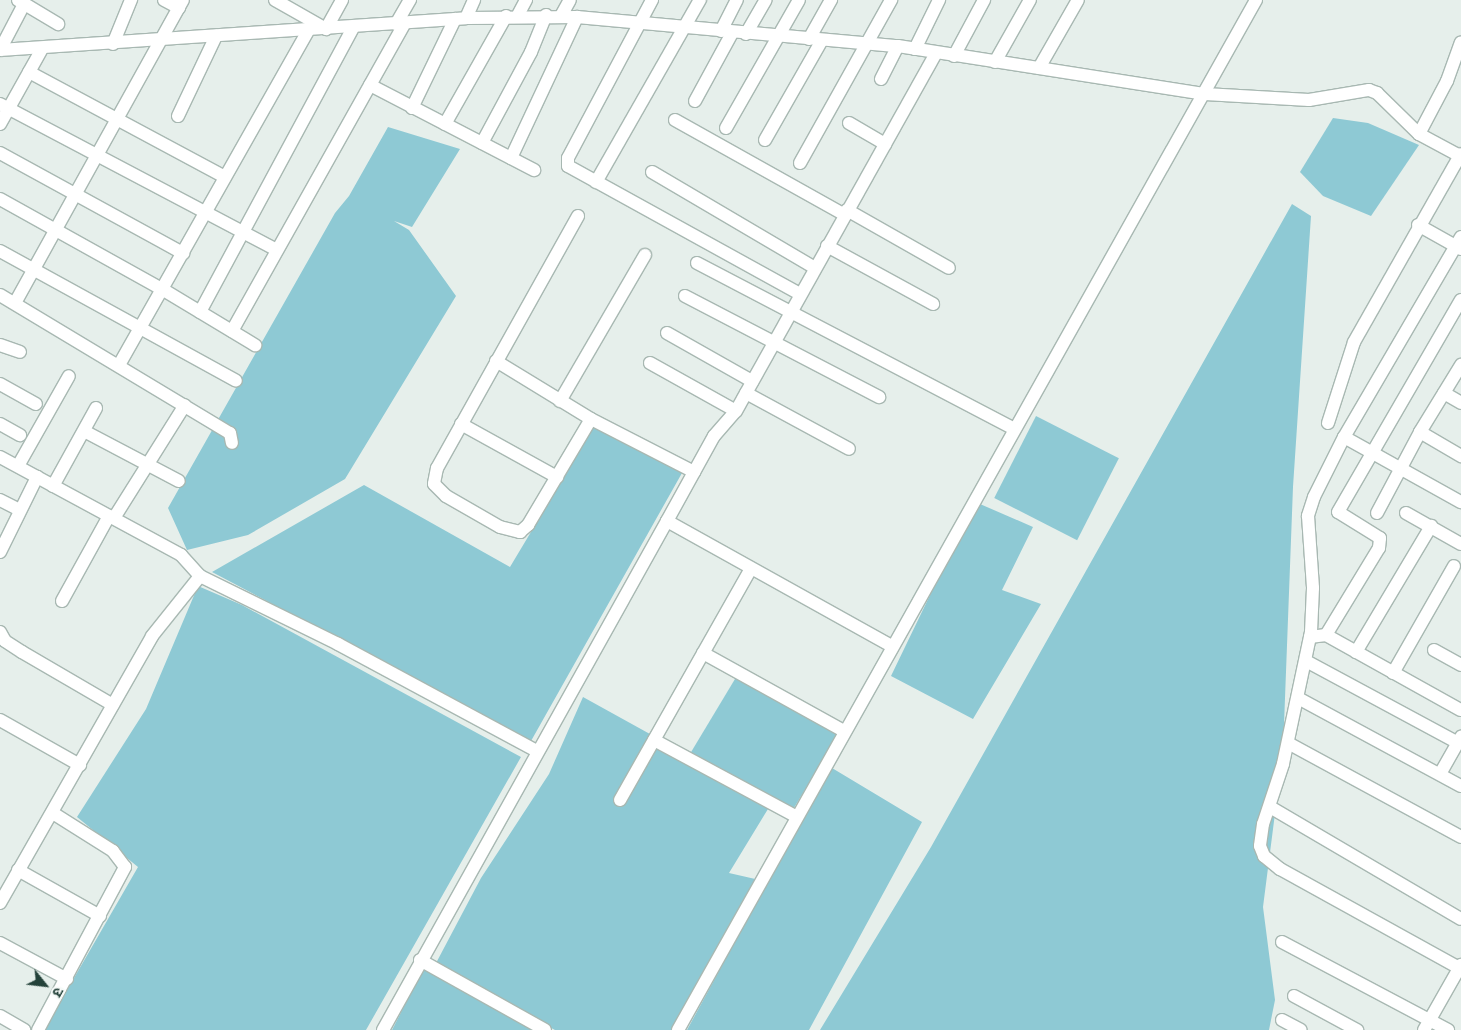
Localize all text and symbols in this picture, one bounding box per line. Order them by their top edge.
north arrow [20,960,70,1010]
text: उ [48,984,68,1000]

